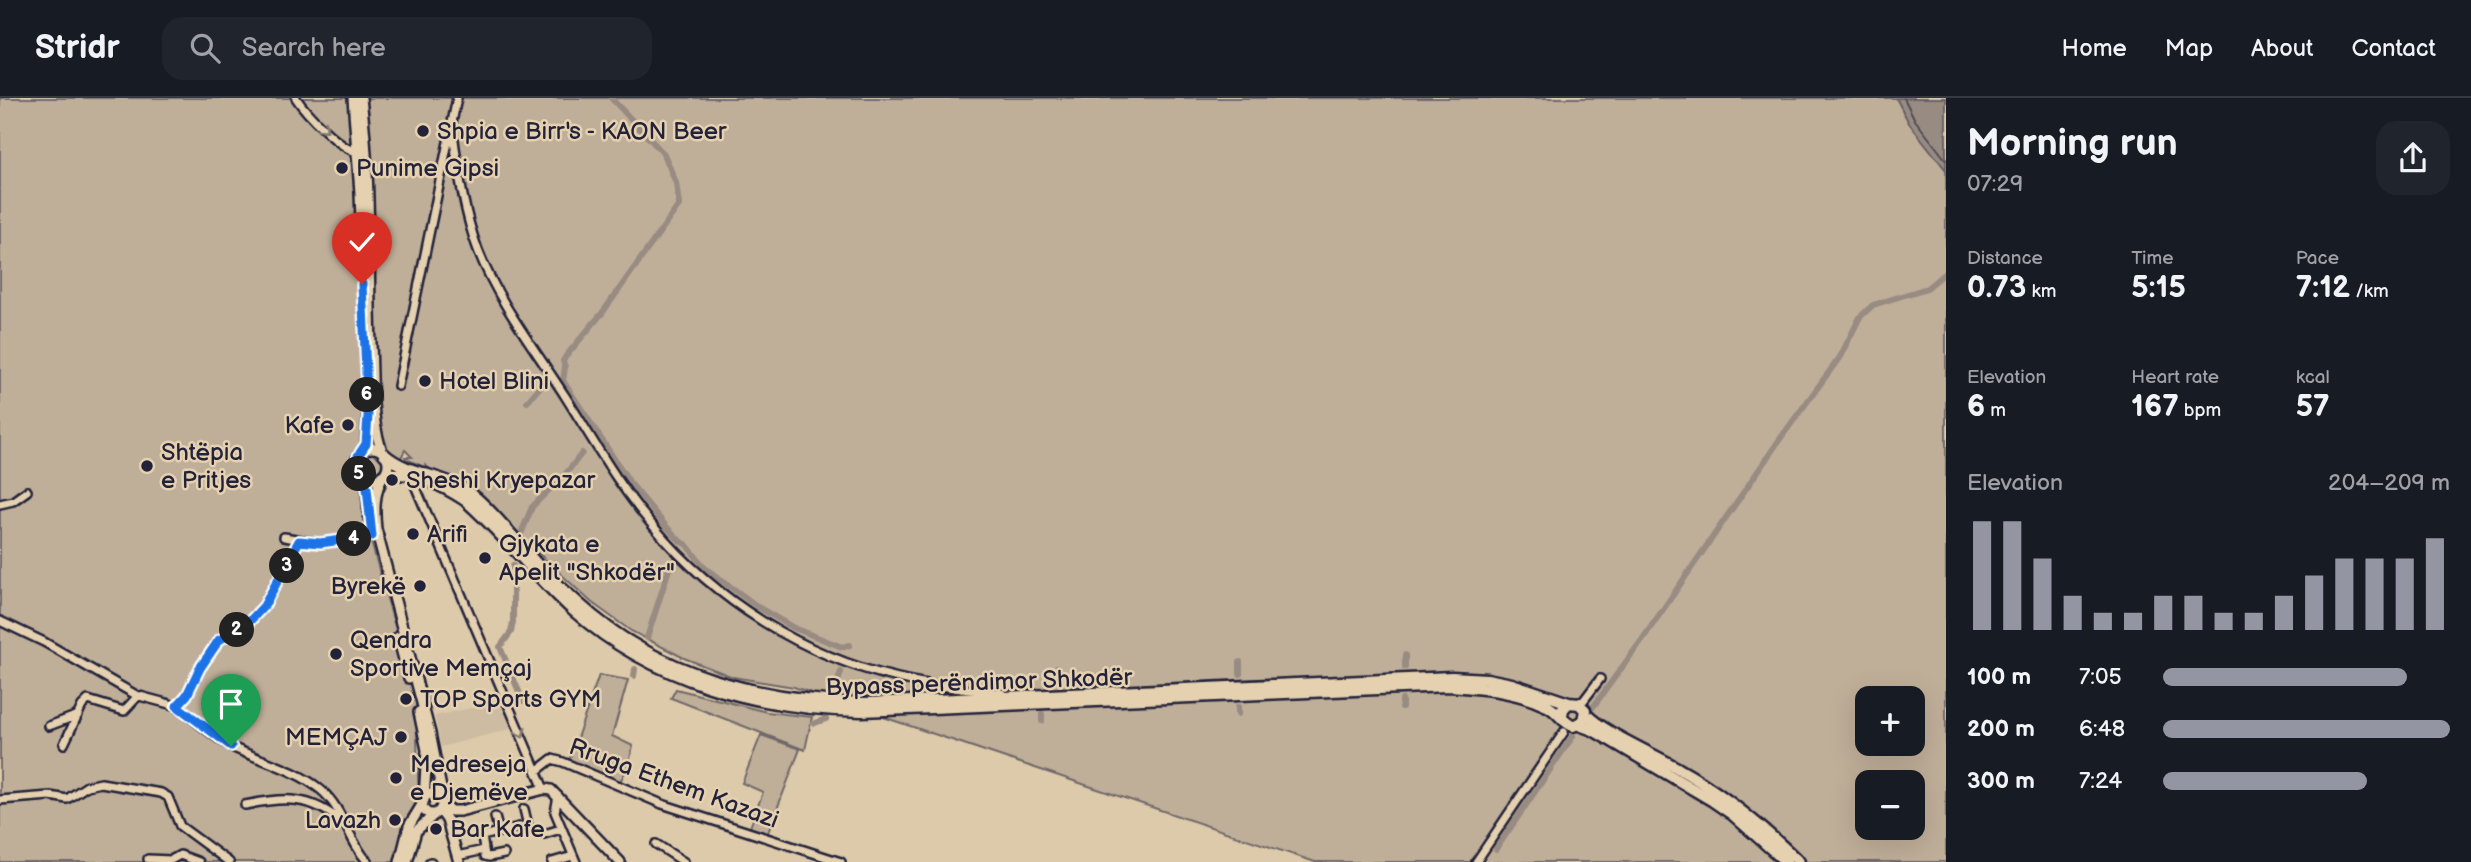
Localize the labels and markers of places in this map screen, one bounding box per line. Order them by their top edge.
place label: Shpia e Birr's - KAON Beer [437,117,727,146]
marker: Shpia e Birr's - KAON Beer [415,123,431,139]
place label: Punime Gipsi [356,154,499,183]
marker: Punime Gipsi [334,160,350,176]
pin [332,212,392,284]
place label: Hotel Blini [439,367,549,396]
marker: Hotel Blini [417,373,433,389]
pin: 6 [350,378,384,412]
place label: Kafe [284,411,334,440]
marker: Kafe [340,417,356,433]
place label: Shtëpia e Pritjes [161,438,251,495]
pin: 5 [342,456,376,492]
marker: Shtëpia e Pritjes [139,458,155,474]
place label: Sheshi Kryepazar [406,466,596,495]
marker: Sheshi Kryepazar [384,472,400,488]
place label: Arifi [427,520,468,549]
pin: 4 [336,522,372,556]
marker: Arifi [405,526,421,542]
place label: Gjykata e Apelit "Shkodër" [499,530,675,587]
pin: 3 [270,548,304,584]
marker: Gjykata e Apelit "Shkodër" [477,550,493,566]
place label: Byrekë [330,572,406,601]
marker: Byrekë [412,578,428,594]
pin: 2 [219,612,254,648]
place label: Qendra Sportive Memçaj [350,626,532,683]
marker: Qendra Sportive Memçaj [328,646,344,662]
pin [201,674,261,746]
place label: TOP Sports GYM [420,685,602,714]
marker: TOP Sports GYM [398,691,414,707]
place label: MEMÇAJ [285,723,387,752]
marker: MEMÇAJ [393,729,409,745]
place label: Medreseja e Djemëve [410,750,528,807]
marker: Medreseja e Djemëve [388,770,404,786]
place label: Lavazh [305,806,381,835]
marker: Lavazh [387,812,403,828]
place label: Bar Kafe [450,815,545,844]
marker: Bar Kafe [428,821,444,837]

